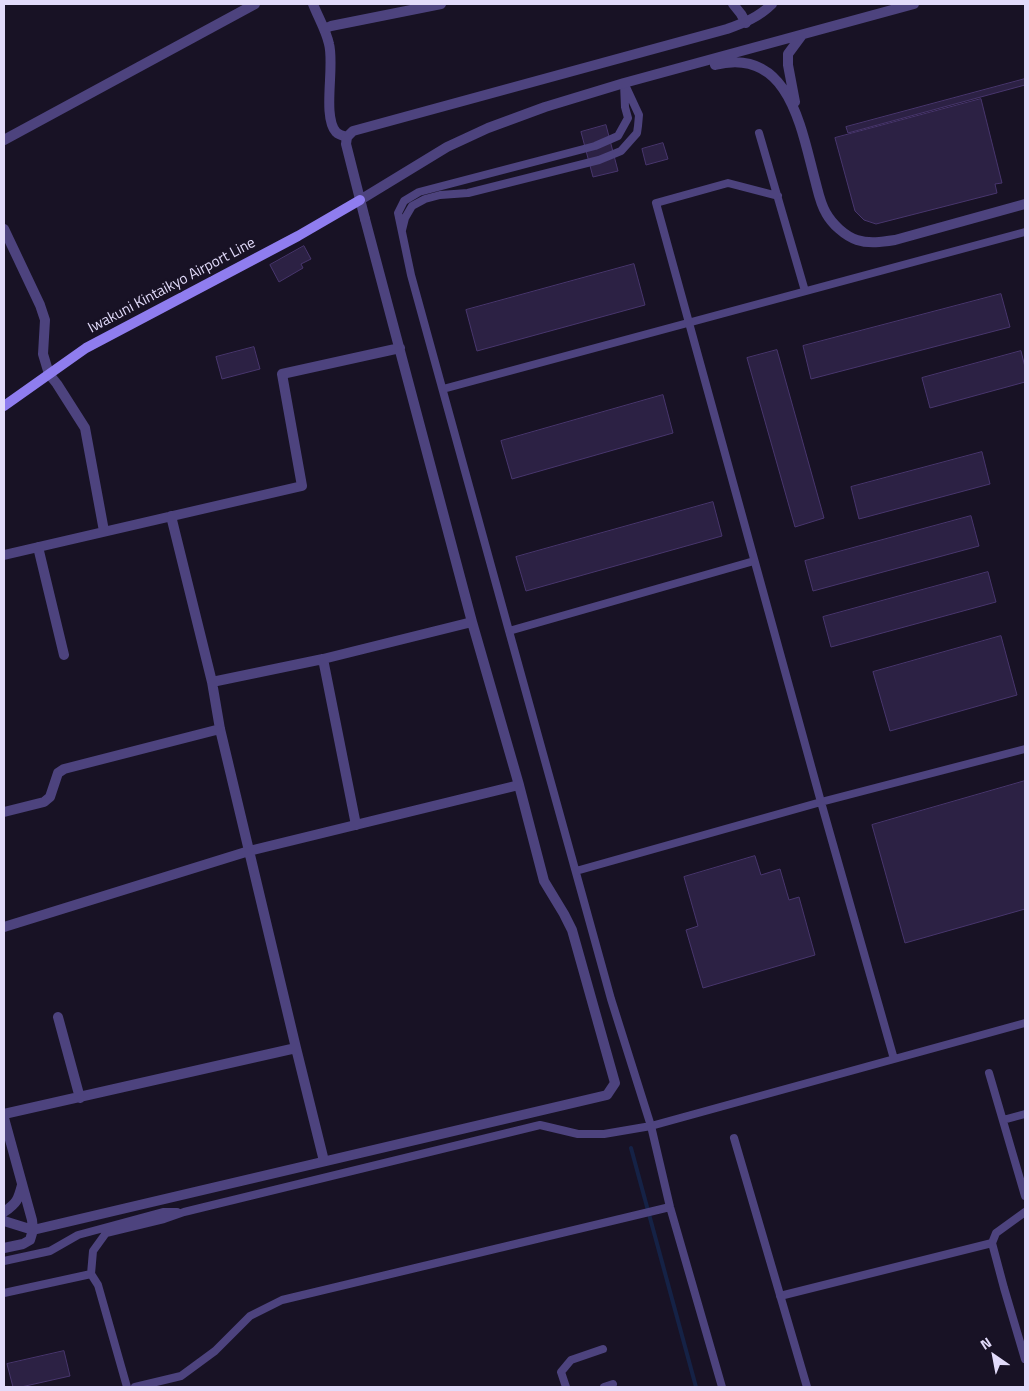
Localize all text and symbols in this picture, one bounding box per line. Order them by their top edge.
street label: Iwakuni Kintaikyo Airport Line [85,234,259,338]
north arrow [969,1331,1019,1381]
text: N [976,1332,995,1354]

